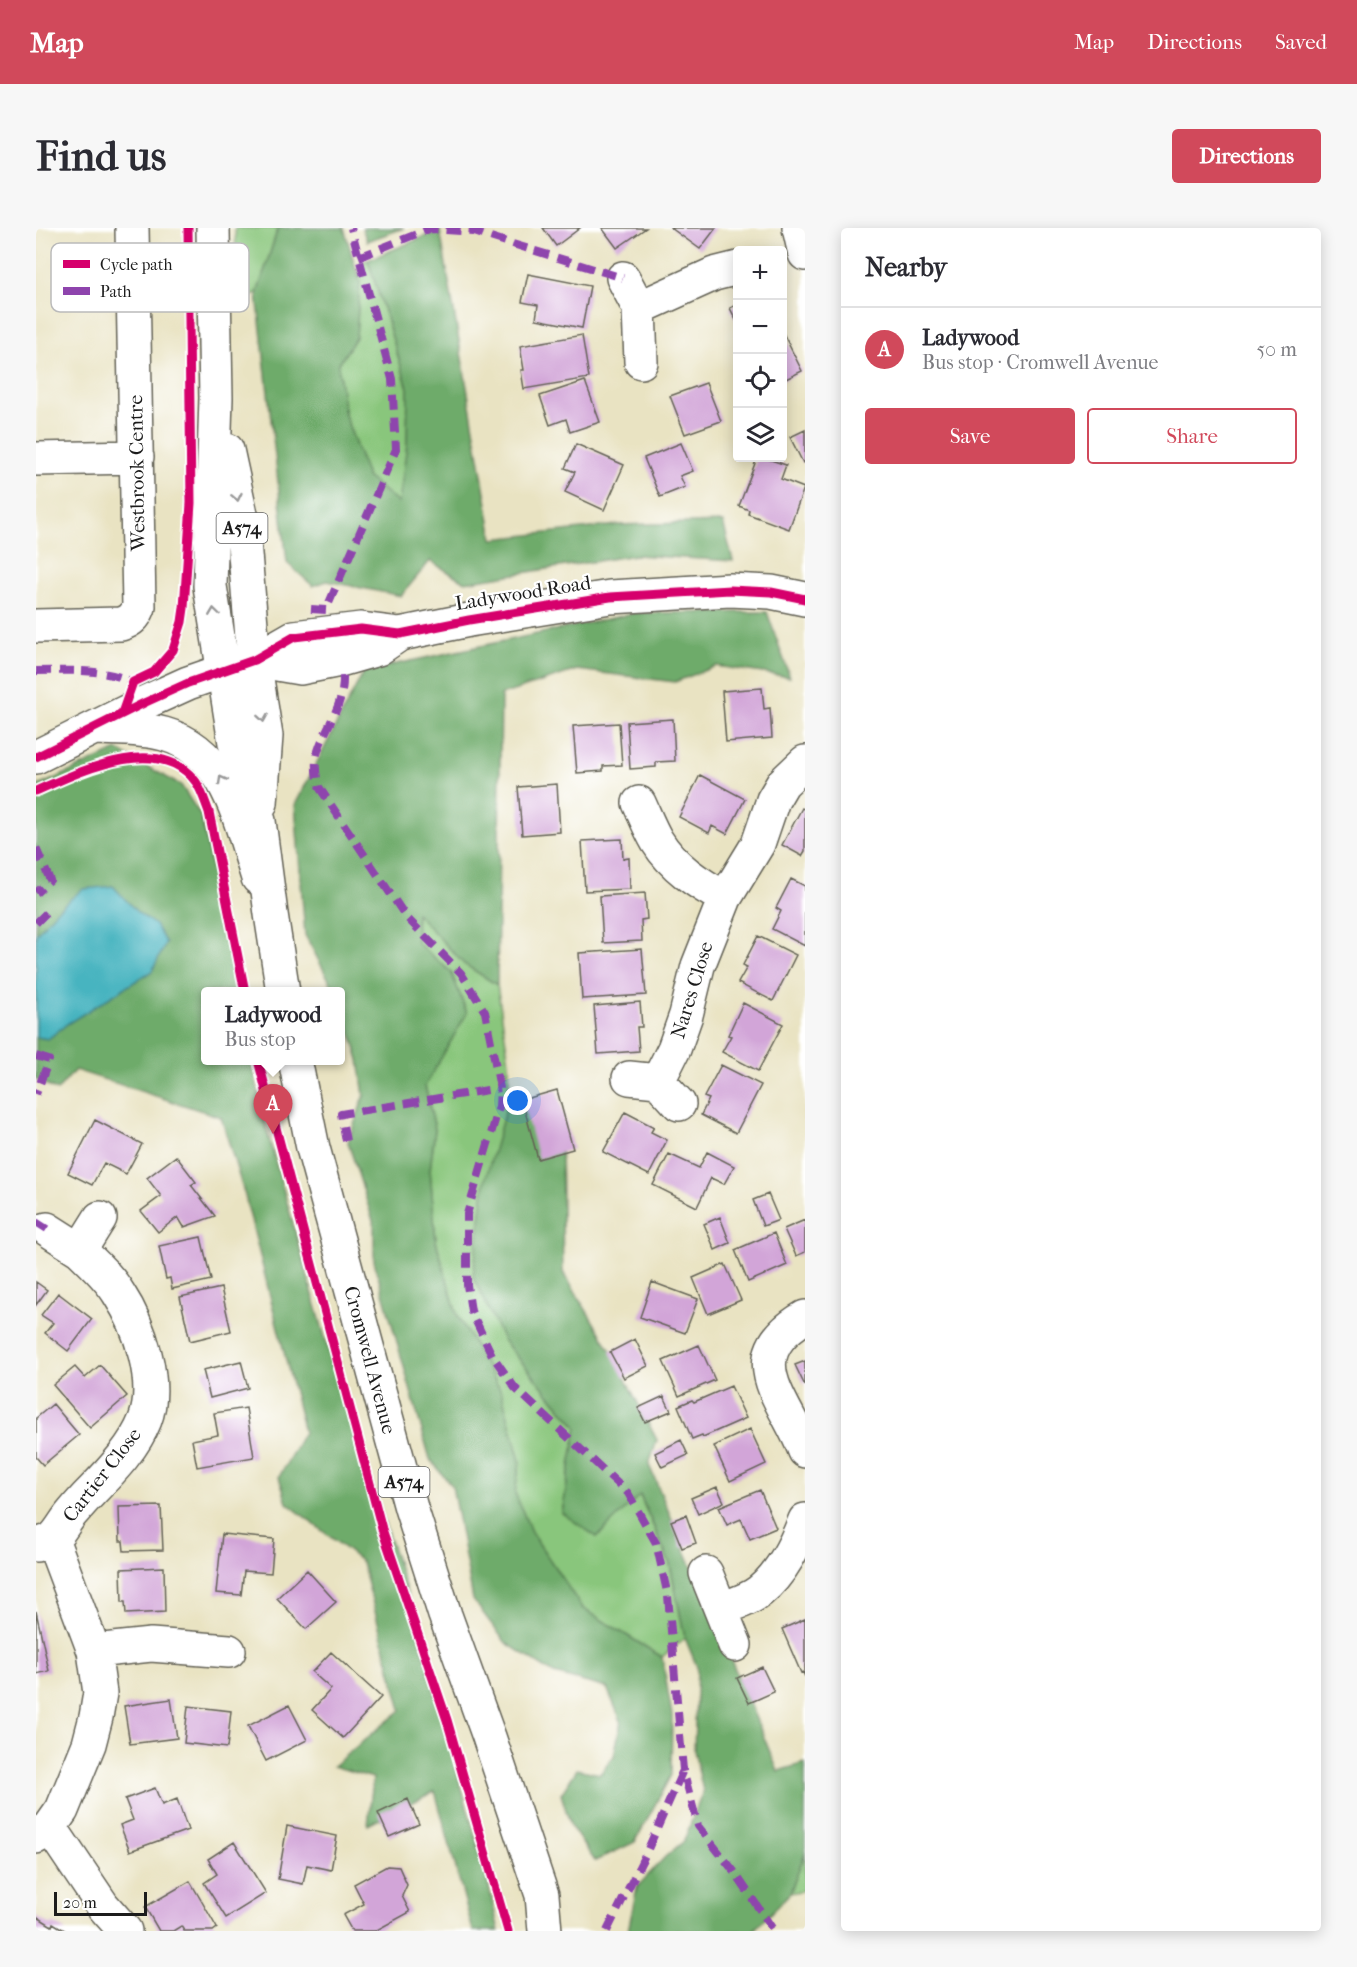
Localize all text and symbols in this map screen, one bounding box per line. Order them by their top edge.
text: Map [30,26,84,59]
text: Map [1074,30,1114,54]
text: Directions [1147,30,1242,54]
text: Saved [1275,30,1327,54]
button: Directions [1172,129,1321,183]
text: Find us [36,132,166,181]
legend [51,243,249,312]
map controls [733,246,787,462]
button: + [733,246,787,300]
text: Nearby [865,252,947,283]
text: Cycle path [100,255,172,274]
text: Path [100,282,132,301]
button: − [733,300,787,354]
text: Ladywood [922,325,1019,351]
text: A [878,338,891,361]
text: 50 m [1256,338,1297,361]
text: Bus stop · Cromwell Avenue [922,351,1158,374]
button: locate [733,354,787,408]
street label: Westbrook Centre [124,394,150,552]
button: layers [733,408,787,462]
button: Save [865,408,1075,464]
button: Share [1087,408,1297,464]
one-way arrow [230,491,243,501]
road number: A574 [216,513,268,543]
street label: Ladywood Road [453,571,594,615]
one-way arrow [208,607,220,616]
one-way arrow [257,713,269,722]
one-way arrow [218,776,229,787]
street label: Nares Close [666,939,718,1041]
popup [201,987,345,1065]
text: Ladywood [224,1002,322,1028]
text: Bus stop [224,1028,296,1051]
pin: A [254,1084,292,1134]
your location [503,1086,532,1115]
street label: Cromwell Avenue [339,1283,401,1437]
street label: Cartier Close [58,1423,146,1527]
road number: A574 [378,1467,430,1497]
scale bar [54,1889,147,1916]
text: 20 m [63,1893,97,1912]

